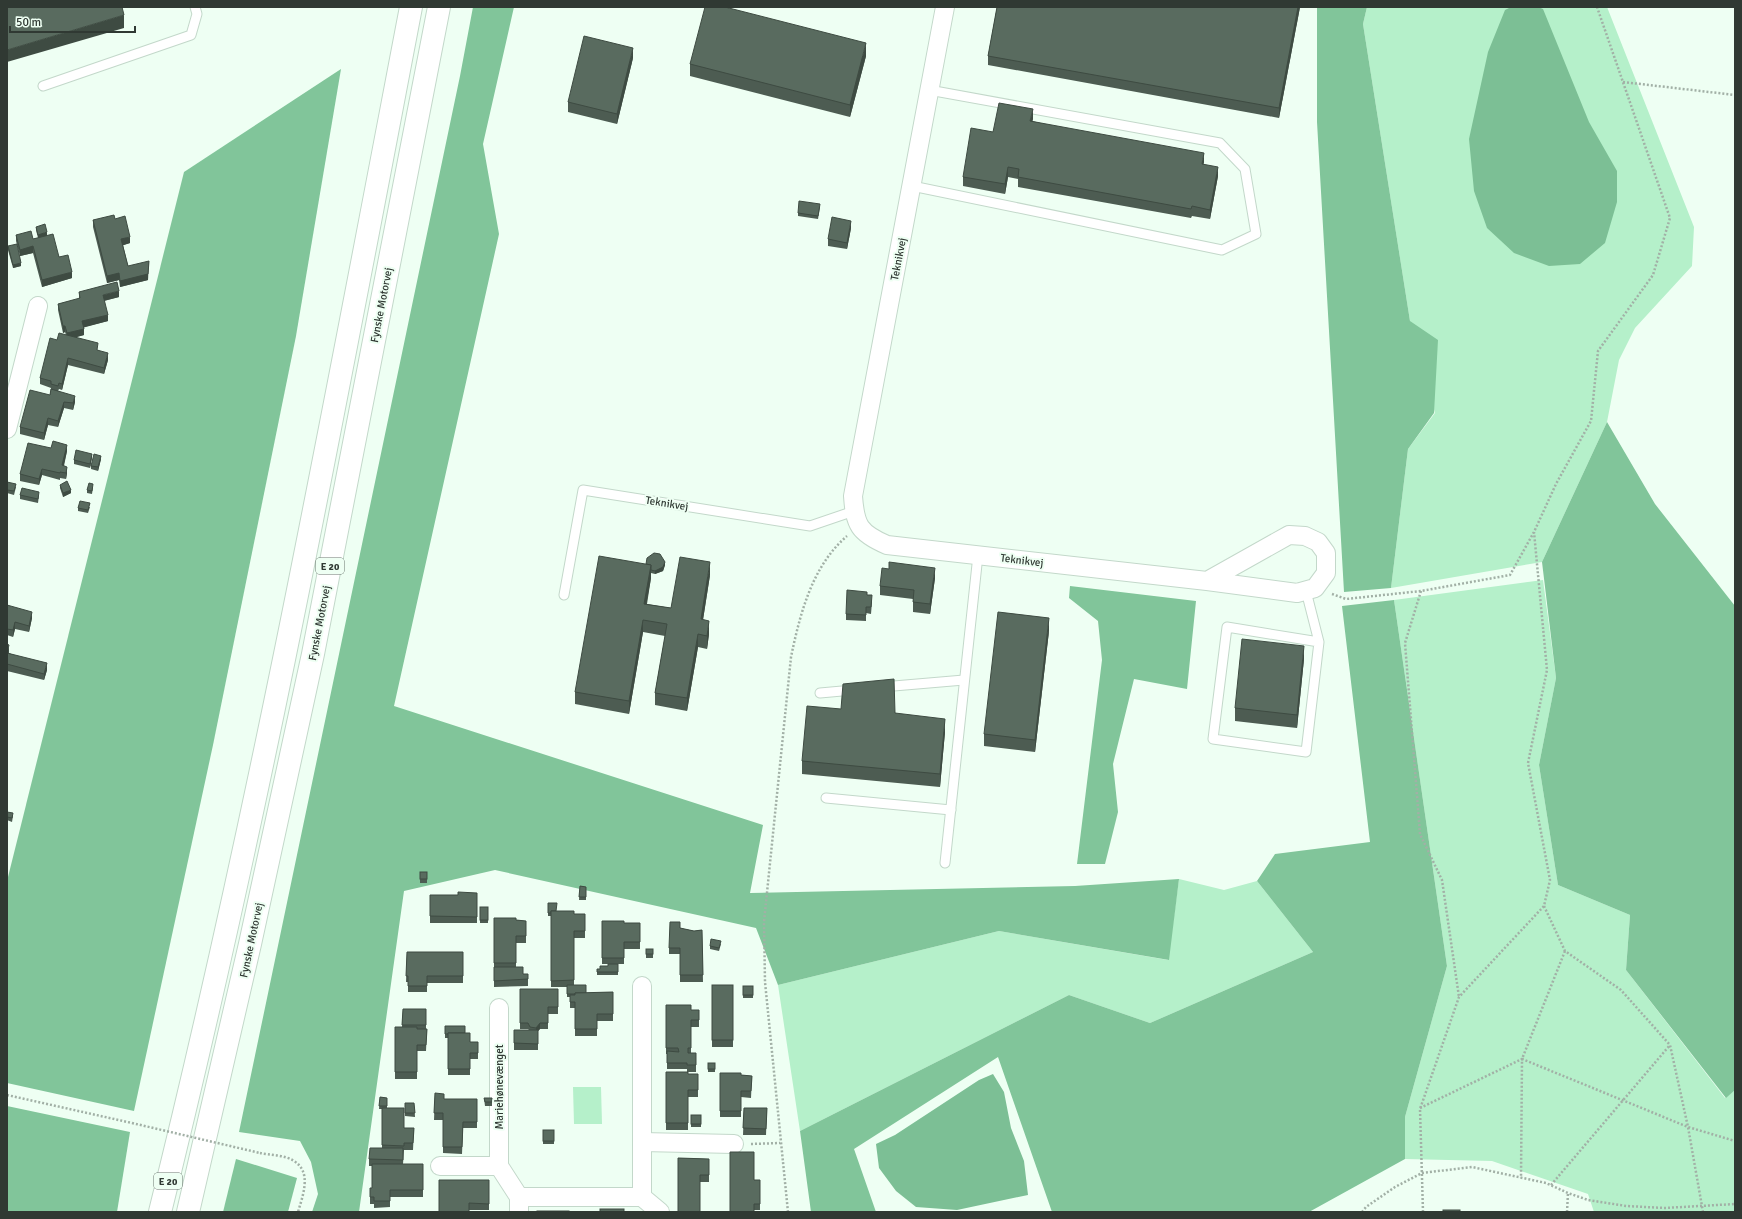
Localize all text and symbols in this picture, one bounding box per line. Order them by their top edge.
scale bar [10,8,135,34]
text: 50 m [16,15,41,30]
street label: Teknikvej [888,237,909,282]
street label: Fynske Motorvej [368,266,395,344]
street label: Teknikvej [644,494,689,513]
street label: Teknikvej [1000,551,1044,570]
road number: E 20 [316,558,344,574]
street label: Fynske Motorvej [306,584,333,662]
street label: Fynske Motorvej [237,901,266,979]
street label: Mariehønevænget [493,1044,506,1130]
road number: E 20 [154,1173,182,1189]

